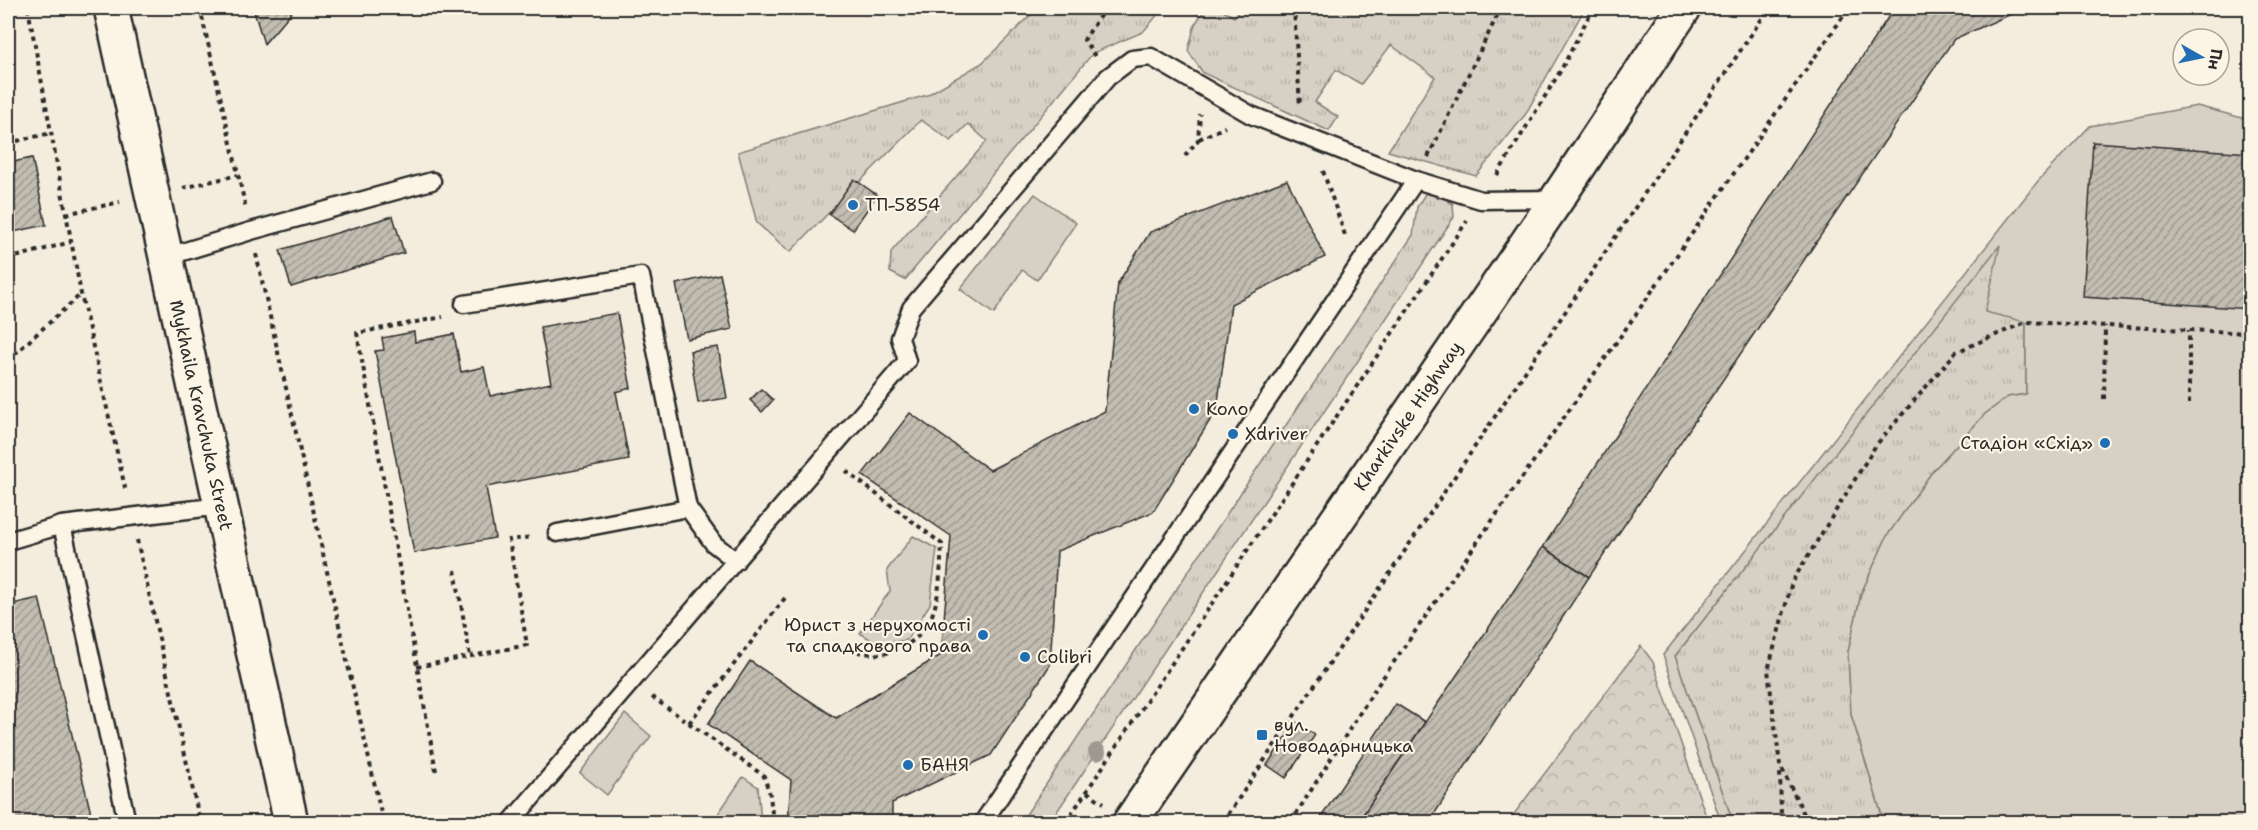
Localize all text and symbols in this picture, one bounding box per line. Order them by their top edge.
north arrow [2171,27,2231,87]
text: Пн [2203,47,2227,71]
place label: ТП-5854 [865,193,940,217]
marker: ТП-5854 [846,198,860,212]
street label: Mykhaila Kravchuka Street [164,298,238,533]
street label: Kharkivske Highway [1348,337,1468,496]
place label: Коло [1206,397,1248,421]
marker: Коло [1187,402,1201,416]
place label: Xdriver [1245,422,1308,446]
marker: Xdriver [1226,427,1240,441]
place label: Стадіон «Схід» [1960,431,2093,455]
marker: Стадіон «Схід» [2098,436,2112,450]
place label: Юрист з нерухомості та спадкового права [784,613,971,658]
marker: Юрист з нерухомості та спадкового права [976,628,990,642]
place label: Colibri [1037,645,1092,669]
marker: Colibri [1018,650,1032,664]
place label: вул. Новодарницька [1274,713,1413,758]
marker: вул. Новодарницька [1255,728,1269,742]
place label: БАНЯ [920,753,969,777]
marker: БАНЯ [901,758,915,772]

